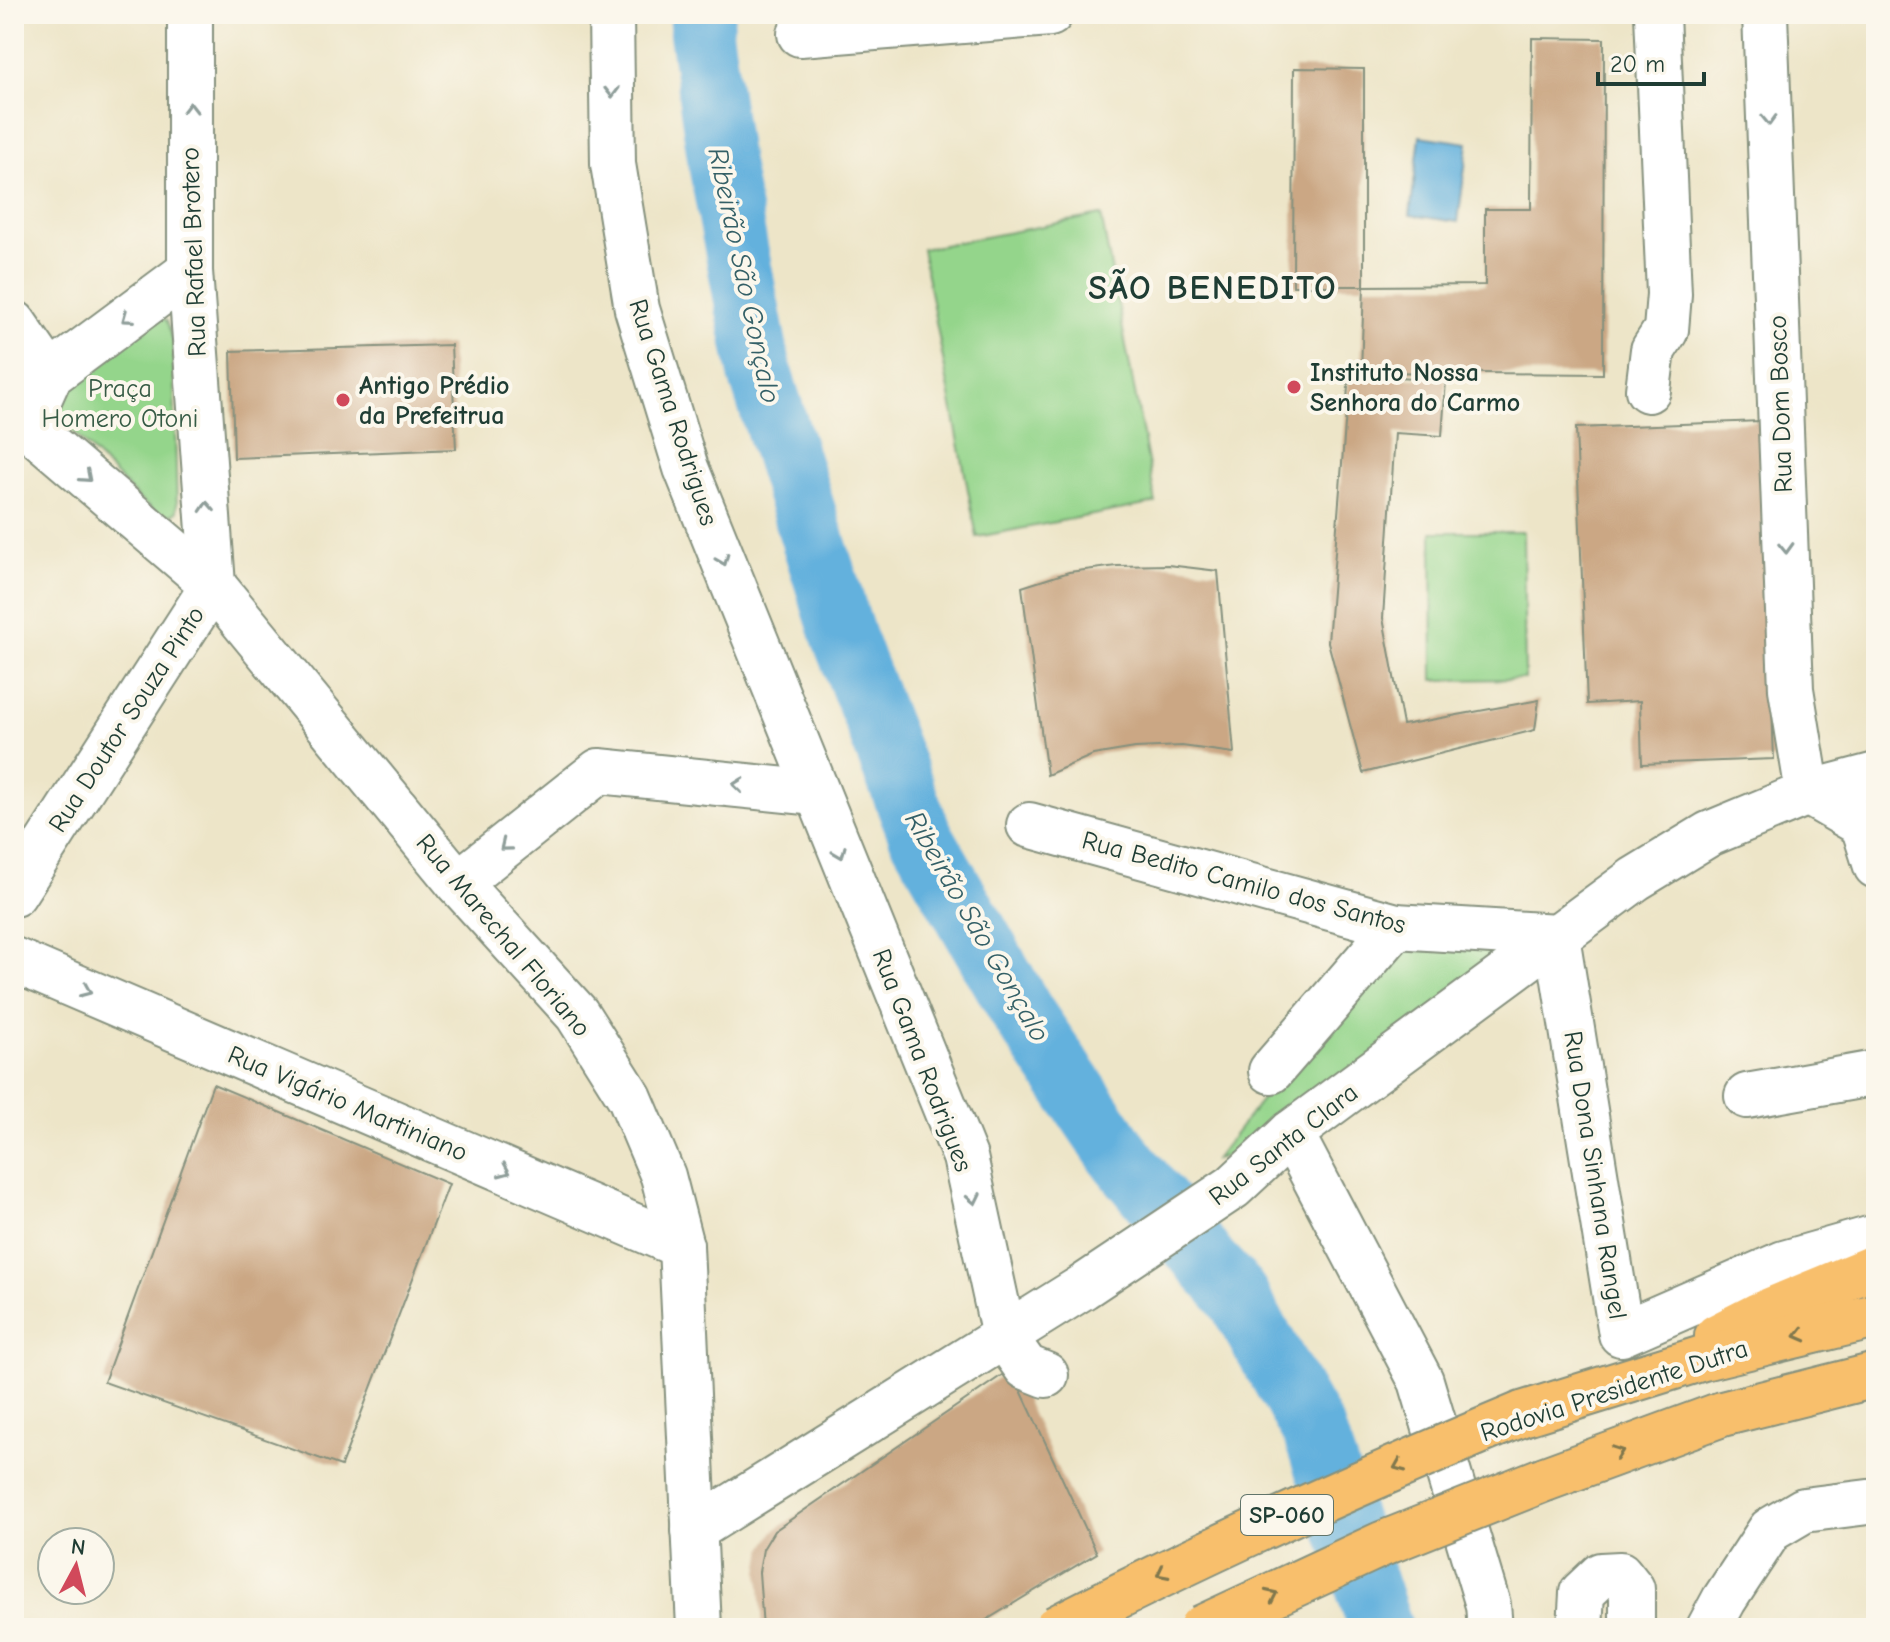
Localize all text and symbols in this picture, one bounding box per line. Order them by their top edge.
scale bar [1598,36,1704,86]
text: 20 m [1610,50,1665,78]
one-way arrow [603,86,621,99]
one-way arrow [181,101,199,114]
one-way arrow [1761,114,1778,127]
water label: Ribeirão São Gonçalo [701,145,787,406]
street label: Rua Rafael Brotero [175,147,213,357]
district label: SÃO BENEDITO [1088,268,1338,308]
street label: Rua Gama Rodrigues [622,295,724,529]
one-way arrow [121,308,136,322]
street label: Rua Dom Bosco [1763,315,1799,493]
place label: Instituto Nossa Senhora do Carmo [1310,358,1520,418]
place label: Antigo Prédio da Prefeitrua [359,371,509,431]
park label: Praça Homero Otoni [42,374,198,434]
marker: Instituto Nossa Senhora do Carmo [1285,378,1303,396]
marker: Antigo Prédio da Prefeitrua [334,391,352,409]
one-way arrow [77,467,91,481]
one-way arrow [199,500,216,513]
one-way arrow [1777,542,1794,555]
one-way arrow [713,552,729,566]
street label: Rua Doutor Souza Pinto [43,601,211,838]
one-way arrow [731,776,744,793]
water label: Ribeirão São Gonçalo [898,806,1056,1047]
street label: Rua Bedito Camilo dos Santos [1079,825,1409,941]
street label: Rua Marechal Floriano [410,828,597,1043]
one-way arrow [499,836,514,850]
one-way arrow [831,845,847,859]
street label: Rua Gama Rodrigues [866,945,978,1176]
one-way arrow [78,981,92,997]
street label: Rua Dona Sinhana Rangel [1557,1029,1633,1321]
street label: Rua Vigário Martiniano [223,1040,472,1168]
street label: Rua Santa Clara [1203,1078,1364,1212]
one-way arrow [497,1161,511,1177]
one-way arrow [965,1192,982,1206]
one-way arrow [1794,1325,1808,1342]
street label: Rodovia Presidente Dutra [1477,1334,1752,1448]
one-way arrow [1610,1446,1624,1462]
one-way arrow [1393,1456,1407,1472]
road number: SP-060 [1241,1495,1333,1535]
north arrow [36,1526,116,1606]
text: N [70,1533,87,1561]
one-way arrow [1156,1564,1171,1579]
one-way arrow [1264,1589,1278,1605]

